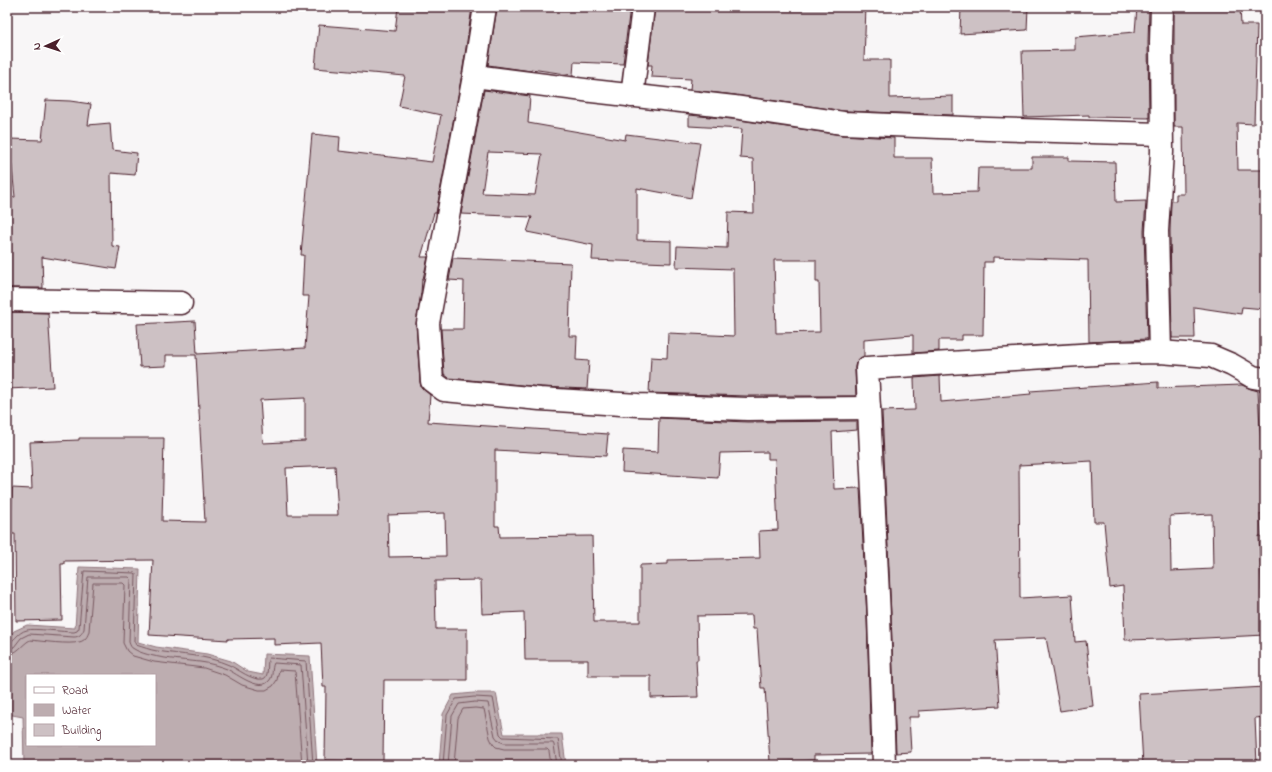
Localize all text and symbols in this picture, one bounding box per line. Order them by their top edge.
north arrow [26,26,66,66]
text: N [29,42,45,51]
legend [26,674,156,746]
text: Road [62,682,88,700]
text: Water [62,702,91,720]
text: Building [61,722,101,741]

